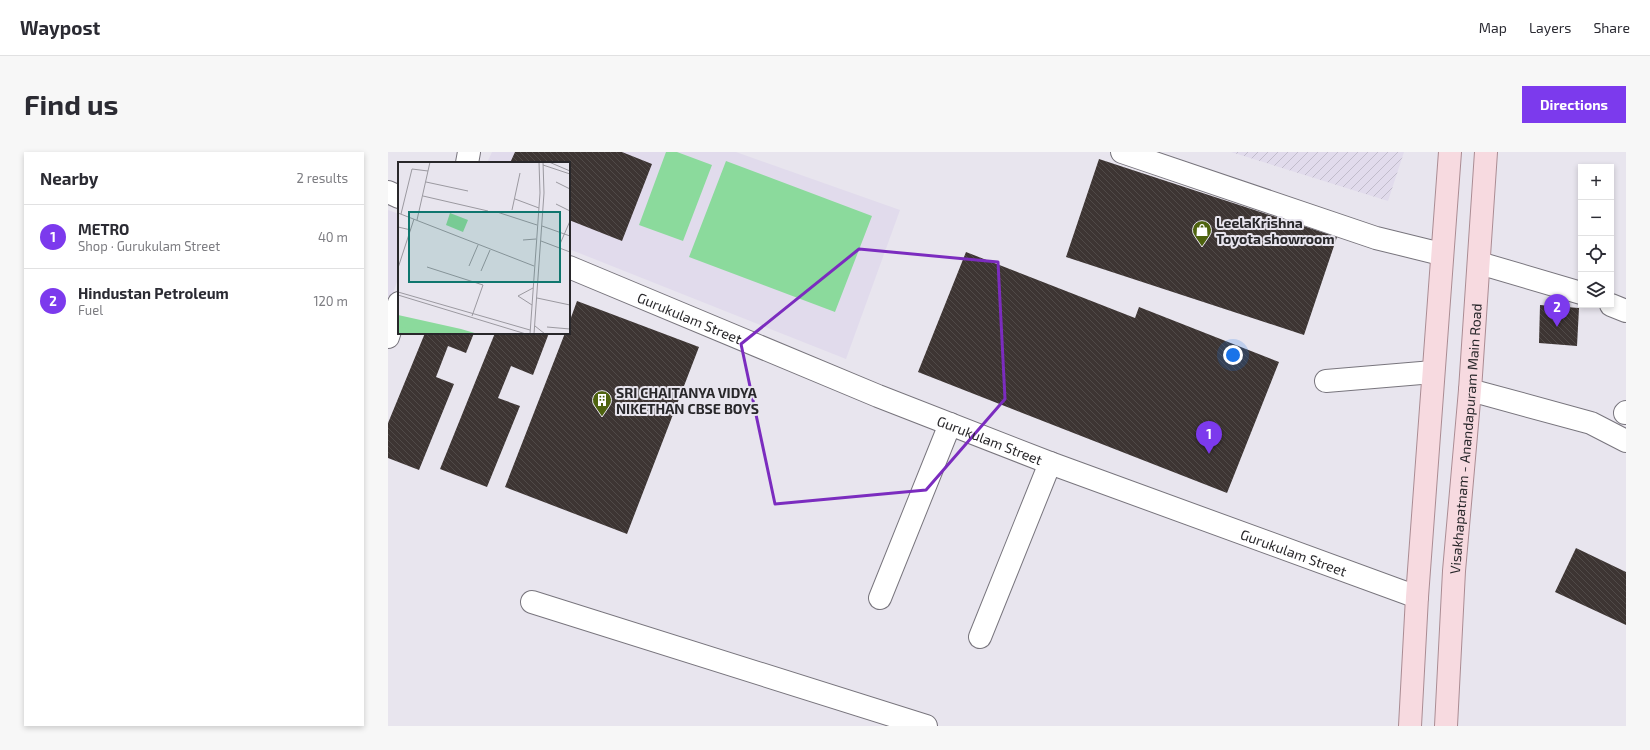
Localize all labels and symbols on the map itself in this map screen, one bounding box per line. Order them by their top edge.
inset map [398,162,570,334]
place label: LeelaKrishna Toyota showroom [1216,214,1335,247]
shop icon: LeelaKrishna Toyota showroom [1191,219,1213,247]
street label: Gurukulam Street [635,288,745,347]
pin: 2 [1544,294,1570,327]
street label: Visakhapatnam - Anandapuram Main Road [1445,303,1484,575]
your location [1223,345,1243,365]
place label: SRI CHAITANYA VIDYA NIKETHAN CBSE BOYS [616,384,759,417]
building icon: SRI CHAITANYA VIDYA NIKETHAN CBSE BOYS [591,389,613,417]
street label: Gurukulam Street [935,411,1045,468]
pin: 1 [1196,421,1222,454]
street label: Gurukulam Street [1238,525,1349,579]

